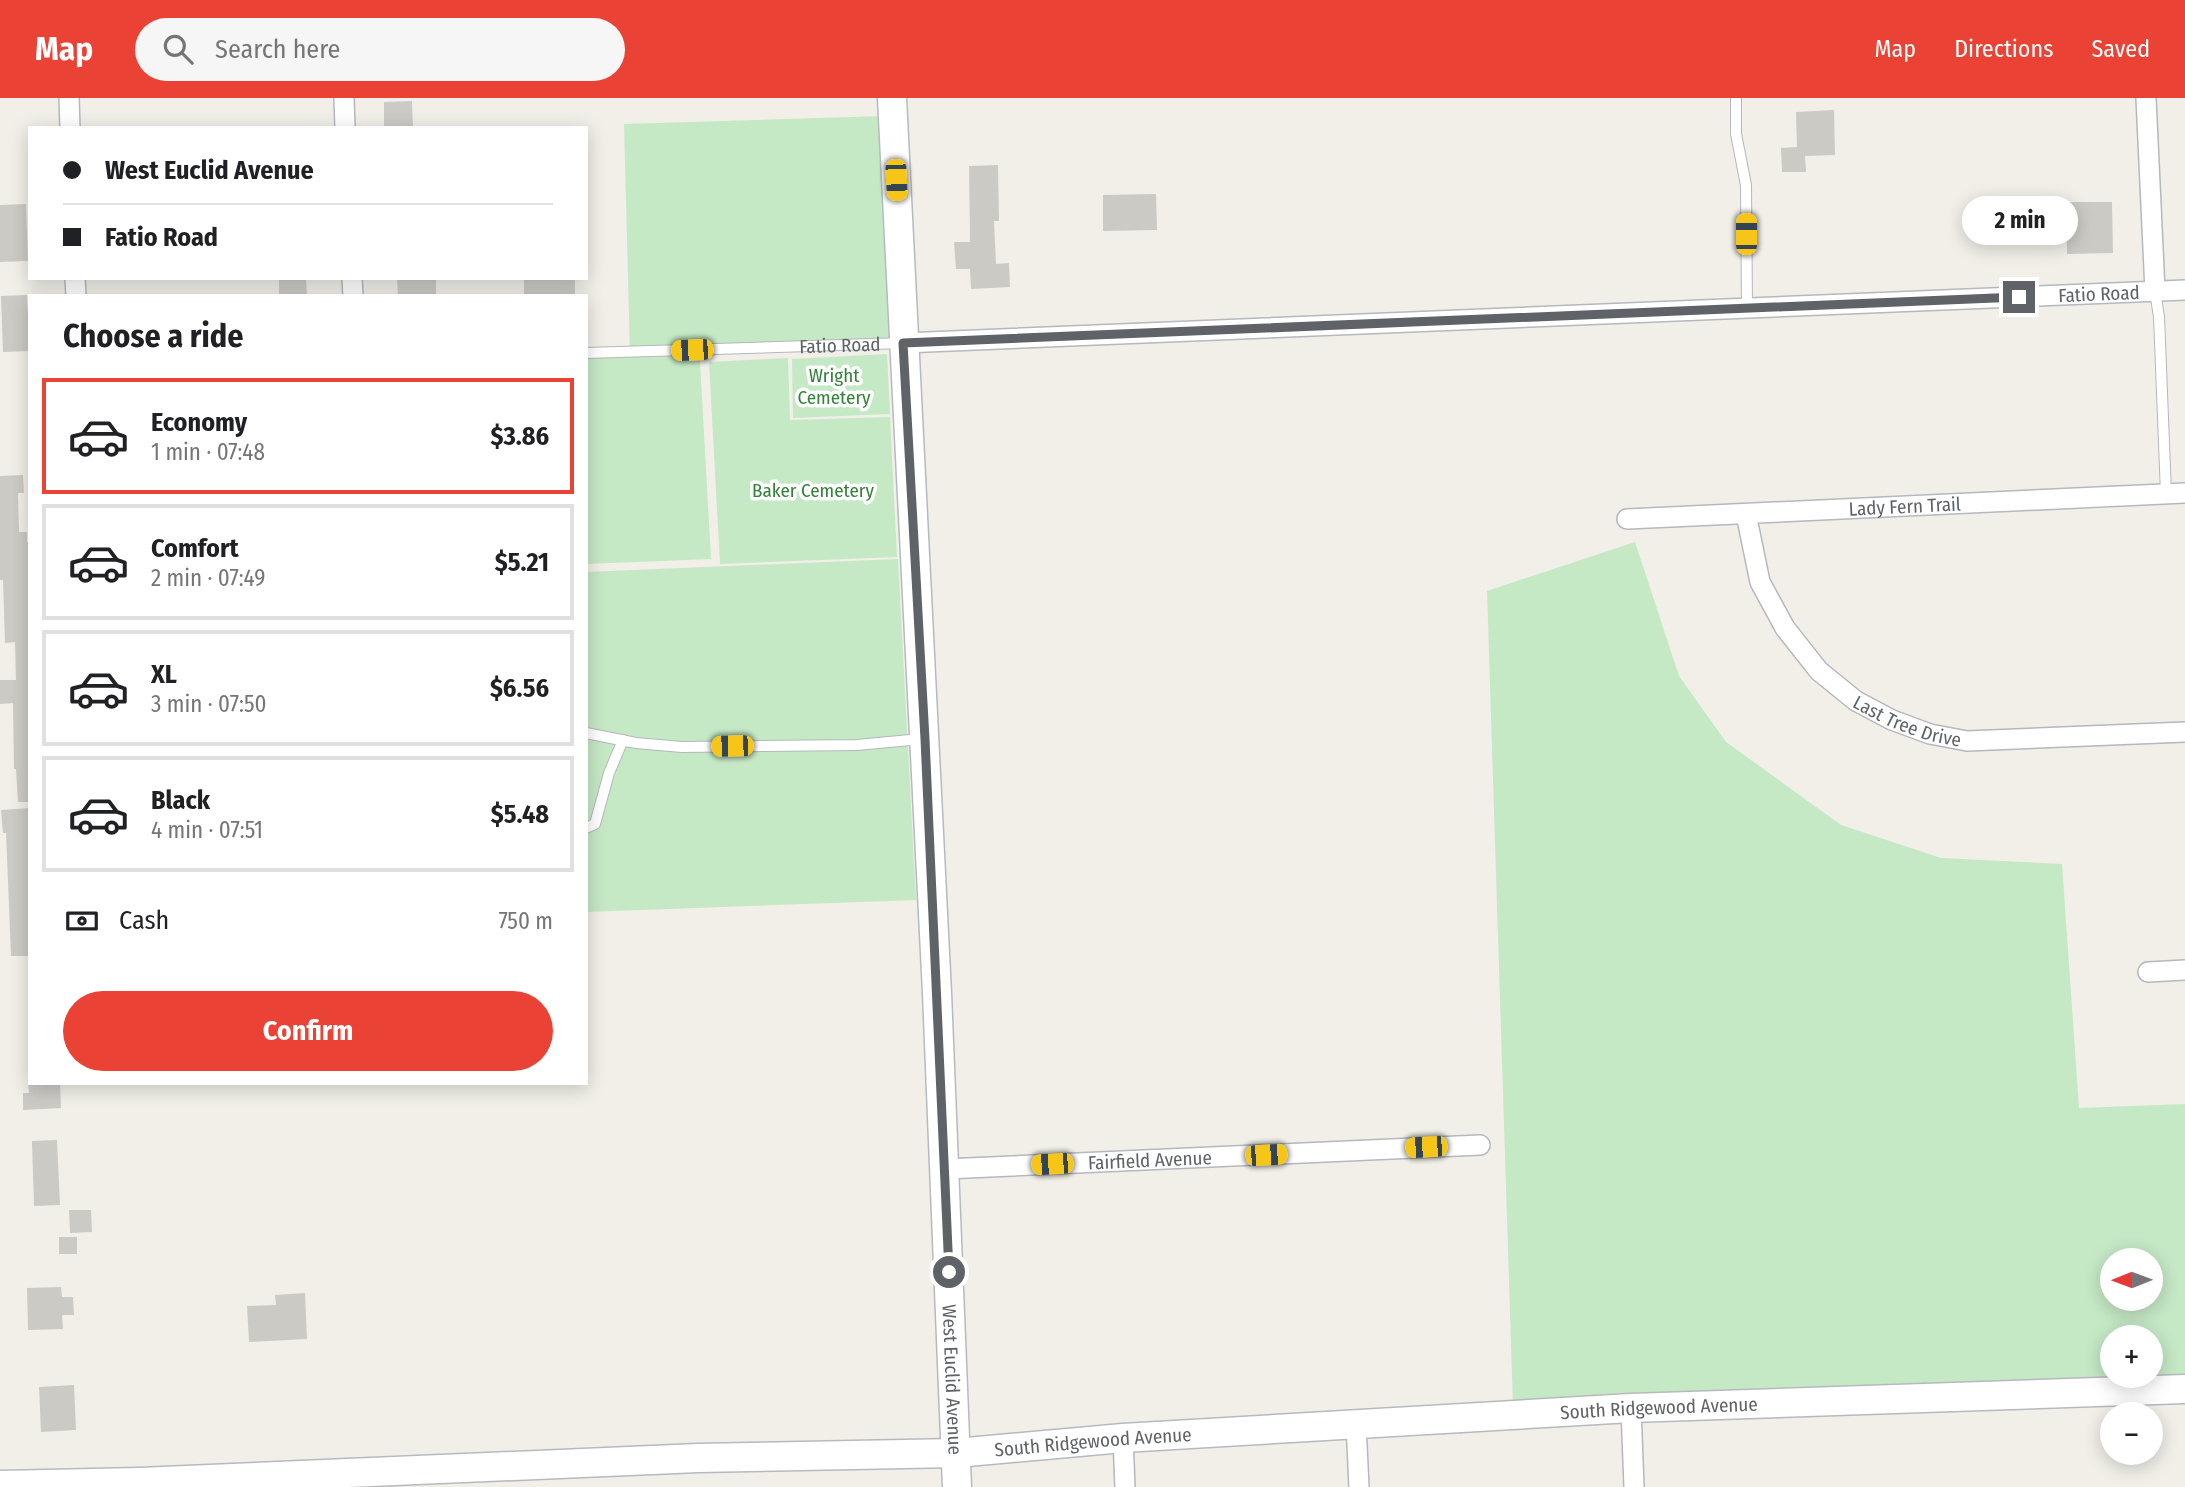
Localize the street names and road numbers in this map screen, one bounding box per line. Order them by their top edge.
street label: Fatio Road [2058,281,2140,307]
street label: Fatio Road [799,333,881,358]
street label: Lady Fern Trail [1848,492,1961,521]
street label: Last Tree Drive [1849,691,1963,752]
street label: Fairfield Avenue [1087,1146,1212,1175]
street label: West Euclid Avenue [938,1304,967,1455]
street label: South Ridgewood Avenue [1559,1393,1758,1424]
street label: South Ridgewood Avenue [993,1423,1192,1462]

